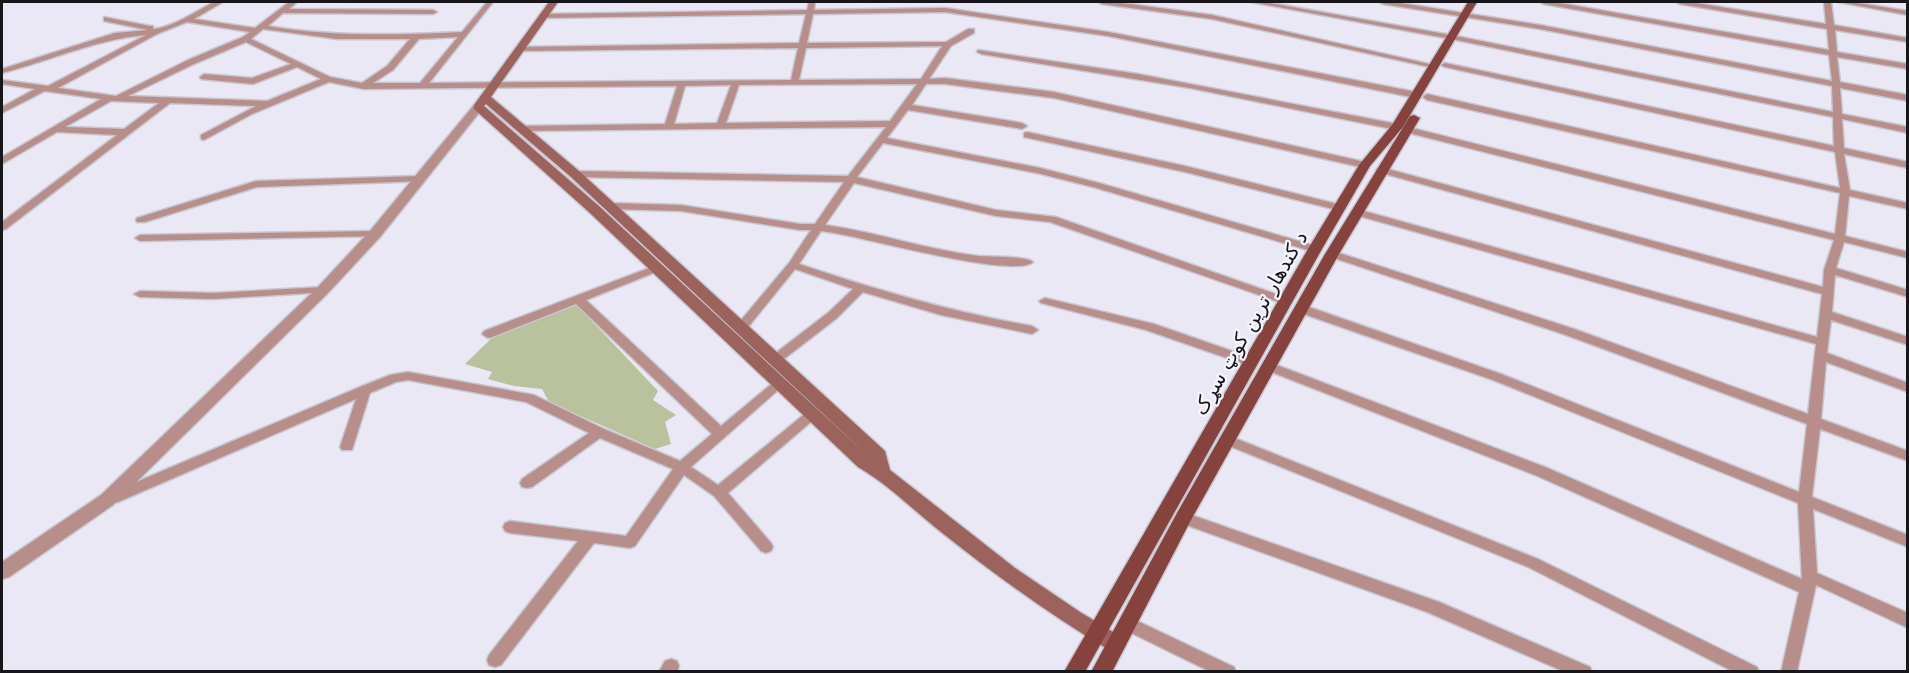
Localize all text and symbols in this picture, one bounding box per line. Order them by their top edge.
street label: د کندهار ترين کوټ سړک [1187,227,1313,420]

